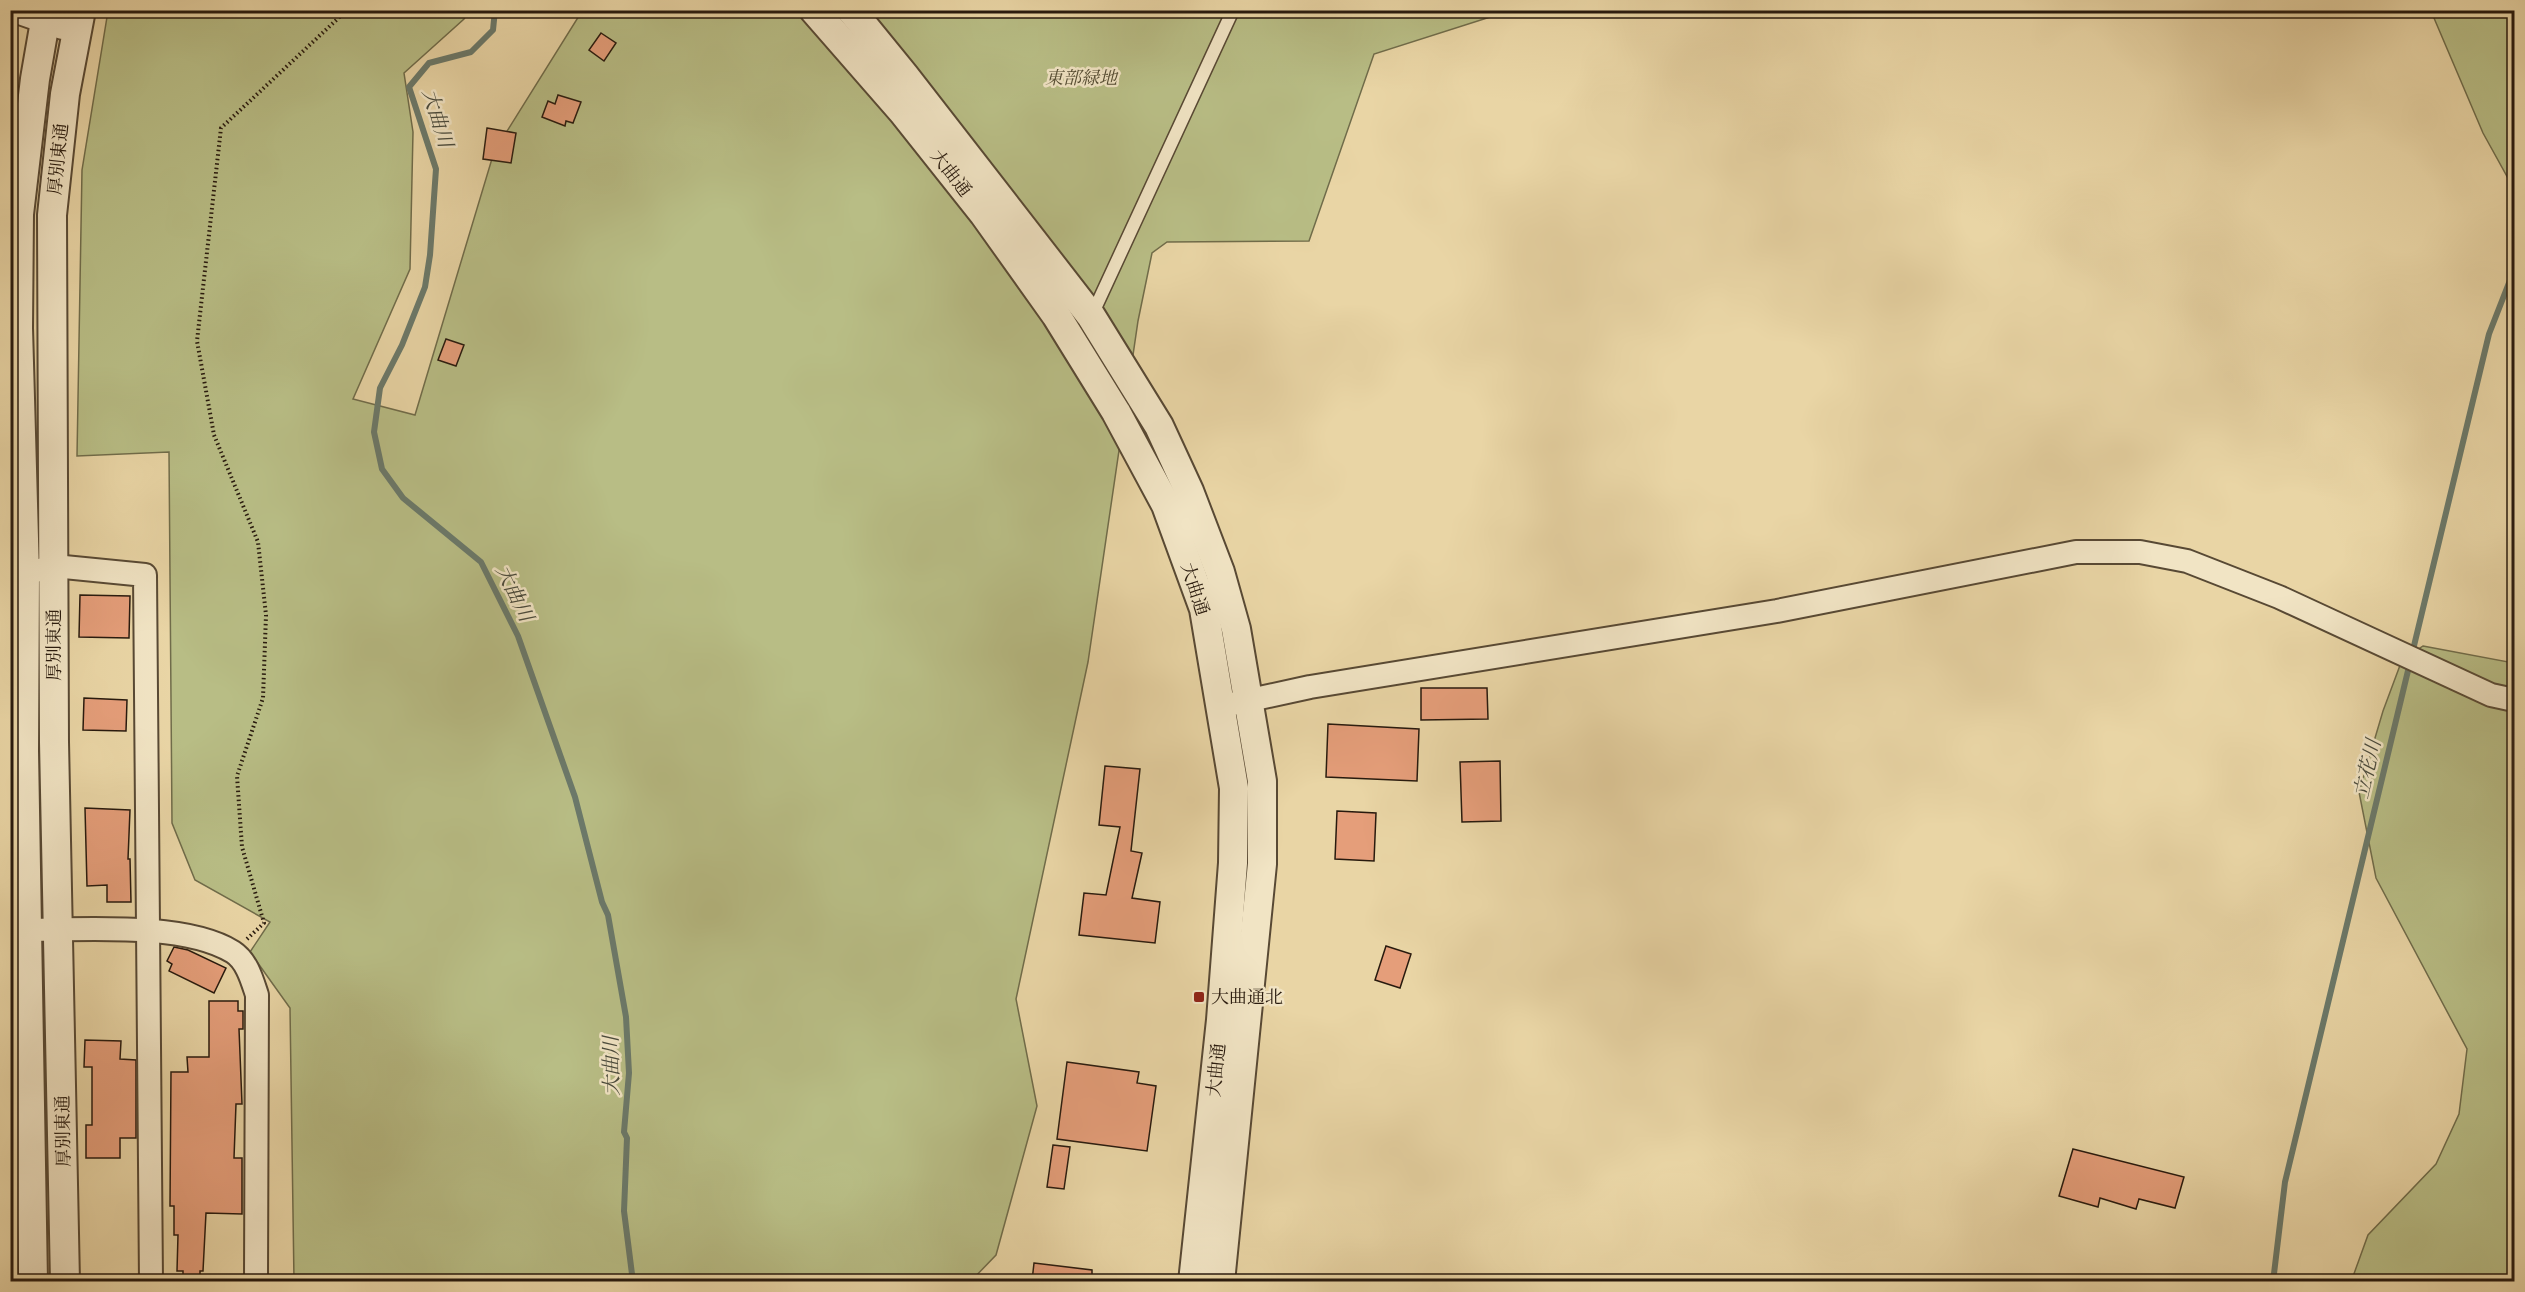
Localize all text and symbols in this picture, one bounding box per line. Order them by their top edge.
park label: 東部緑地 [1045,67,1119,89]
water label: 大曲川 [418,86,459,152]
street label: 厚別東通 [43,122,73,196]
street label: 大曲通 [926,145,976,201]
street label: 大曲通 [1176,560,1214,618]
water label: 大曲川 [491,561,540,627]
street label: 厚別東通 [43,609,65,681]
water label: 立花川 [2349,735,2386,801]
place label: 大曲通北 [1211,986,1283,1008]
marker: 大曲通北 [1192,990,1206,1004]
water label: 大曲川 [598,1034,624,1096]
street label: 大曲通 [1202,1042,1230,1098]
street label: 厚別東通 [51,1095,75,1167]

